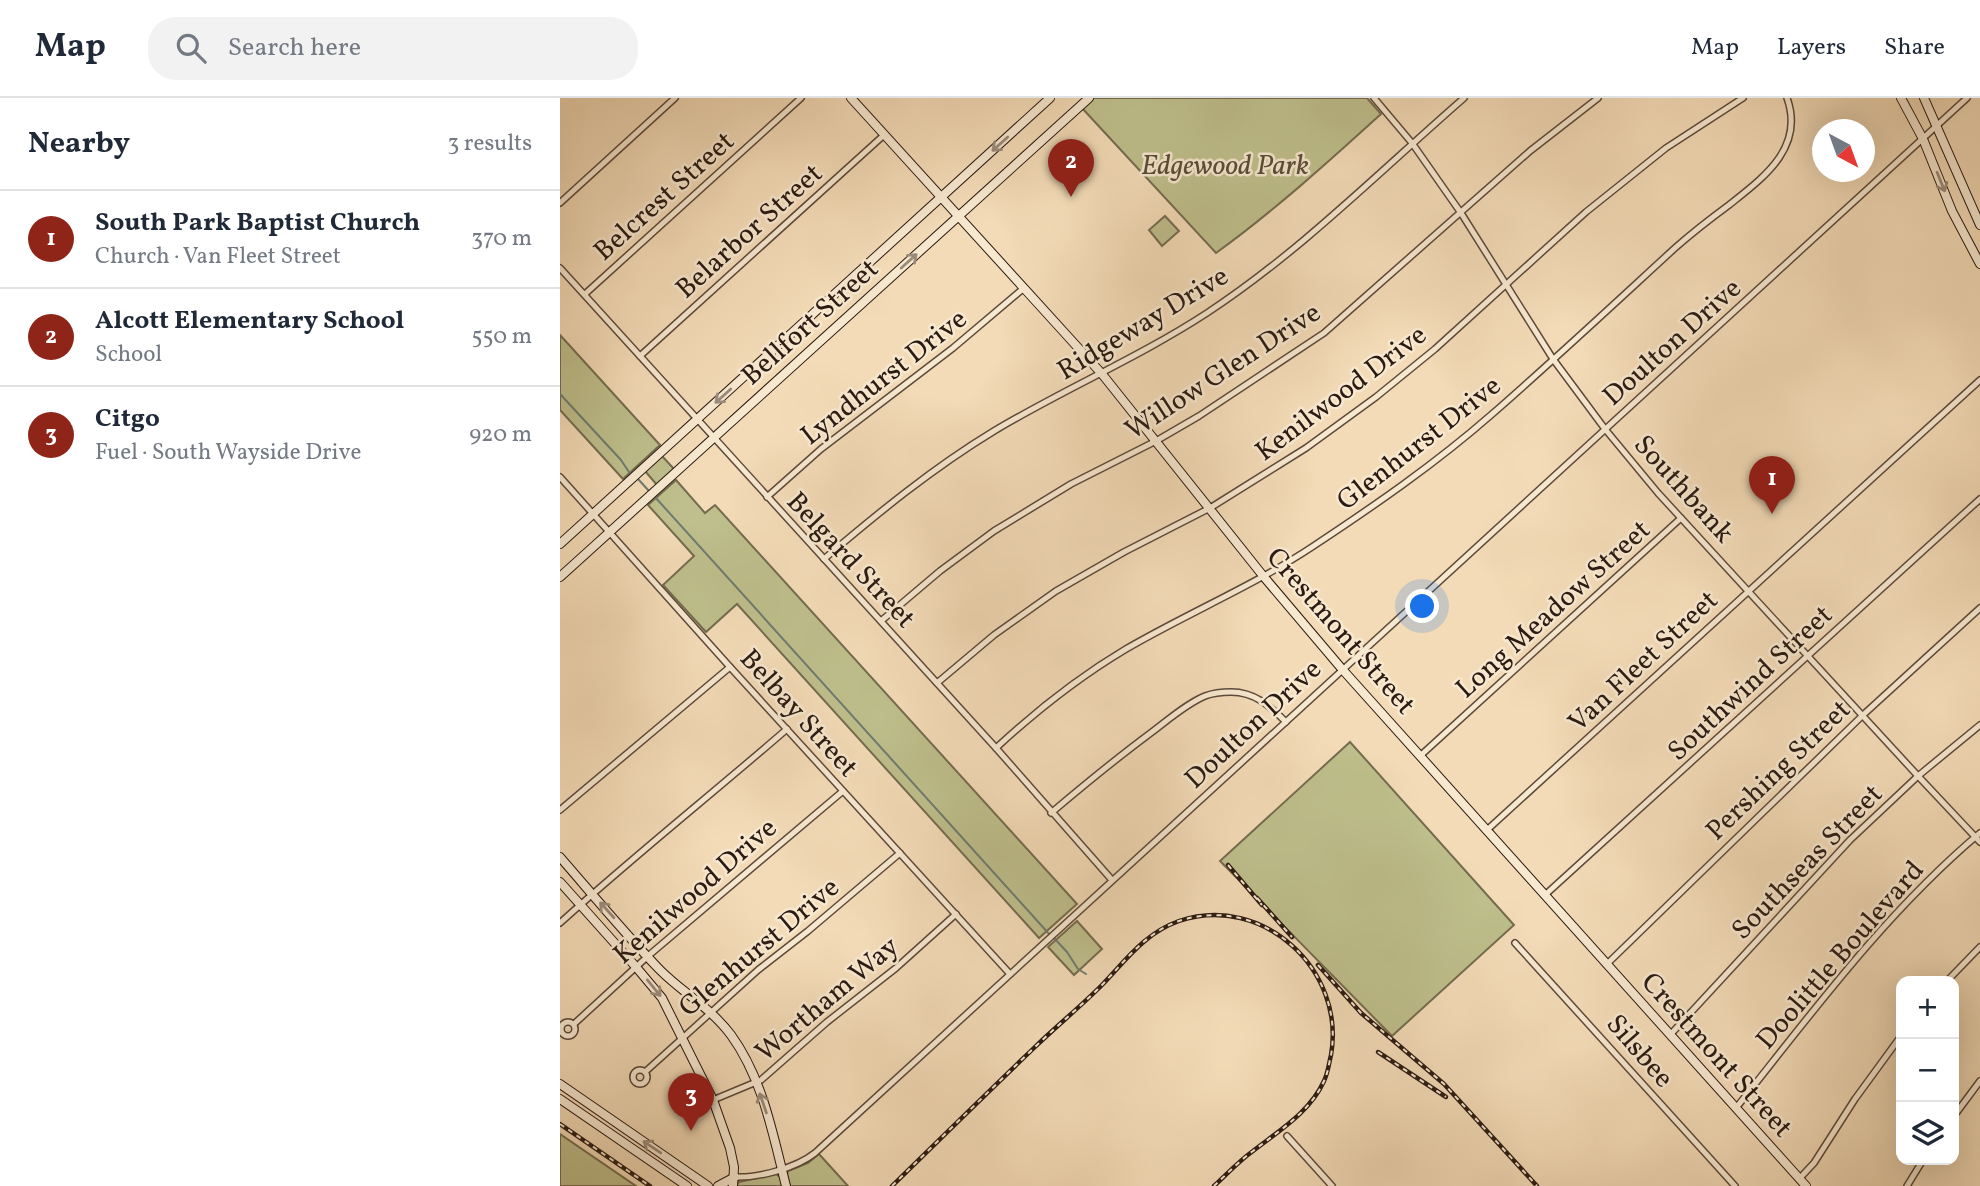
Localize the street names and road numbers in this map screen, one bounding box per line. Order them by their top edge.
street label: Belcrest Street [586,123,744,271]
street label: Belarbor Street [668,155,832,308]
street label: Bellfort Street [734,251,888,395]
street label: Ridgeway Drive [1050,258,1236,391]
street label: Doulton Drive [1595,270,1751,416]
street label: Willow Glen Drive [1118,294,1329,450]
street label: Lyndhurst Drive [793,301,976,455]
street label: Kenilwood Drive [1248,317,1435,471]
street label: Glenhurst Drive [1329,367,1510,521]
street label: Southbank [1624,427,1742,552]
street label: Belgard Street [777,484,924,638]
street label: Long Meadow Street [1448,512,1660,708]
street label: Crestmont Street [1256,539,1424,724]
street label: Van Fleet Street [1560,582,1727,742]
street label: Southwind Street [1659,597,1842,771]
street label: Belbay Street [730,641,866,786]
street label: Doulton Drive [1177,651,1331,799]
street label: Pershing Street [1698,692,1860,850]
street label: Southseas Street [1723,776,1892,949]
street label: Kenilwood Drive [605,810,786,974]
street label: Doolittle Boulevard [1748,853,1934,1059]
street label: Glenhurst Drive [671,869,848,1027]
street label: Wortham Way [747,928,908,1072]
street label: Crestmont Street [1631,964,1801,1147]
street label: Silsbee [1596,1006,1682,1097]

